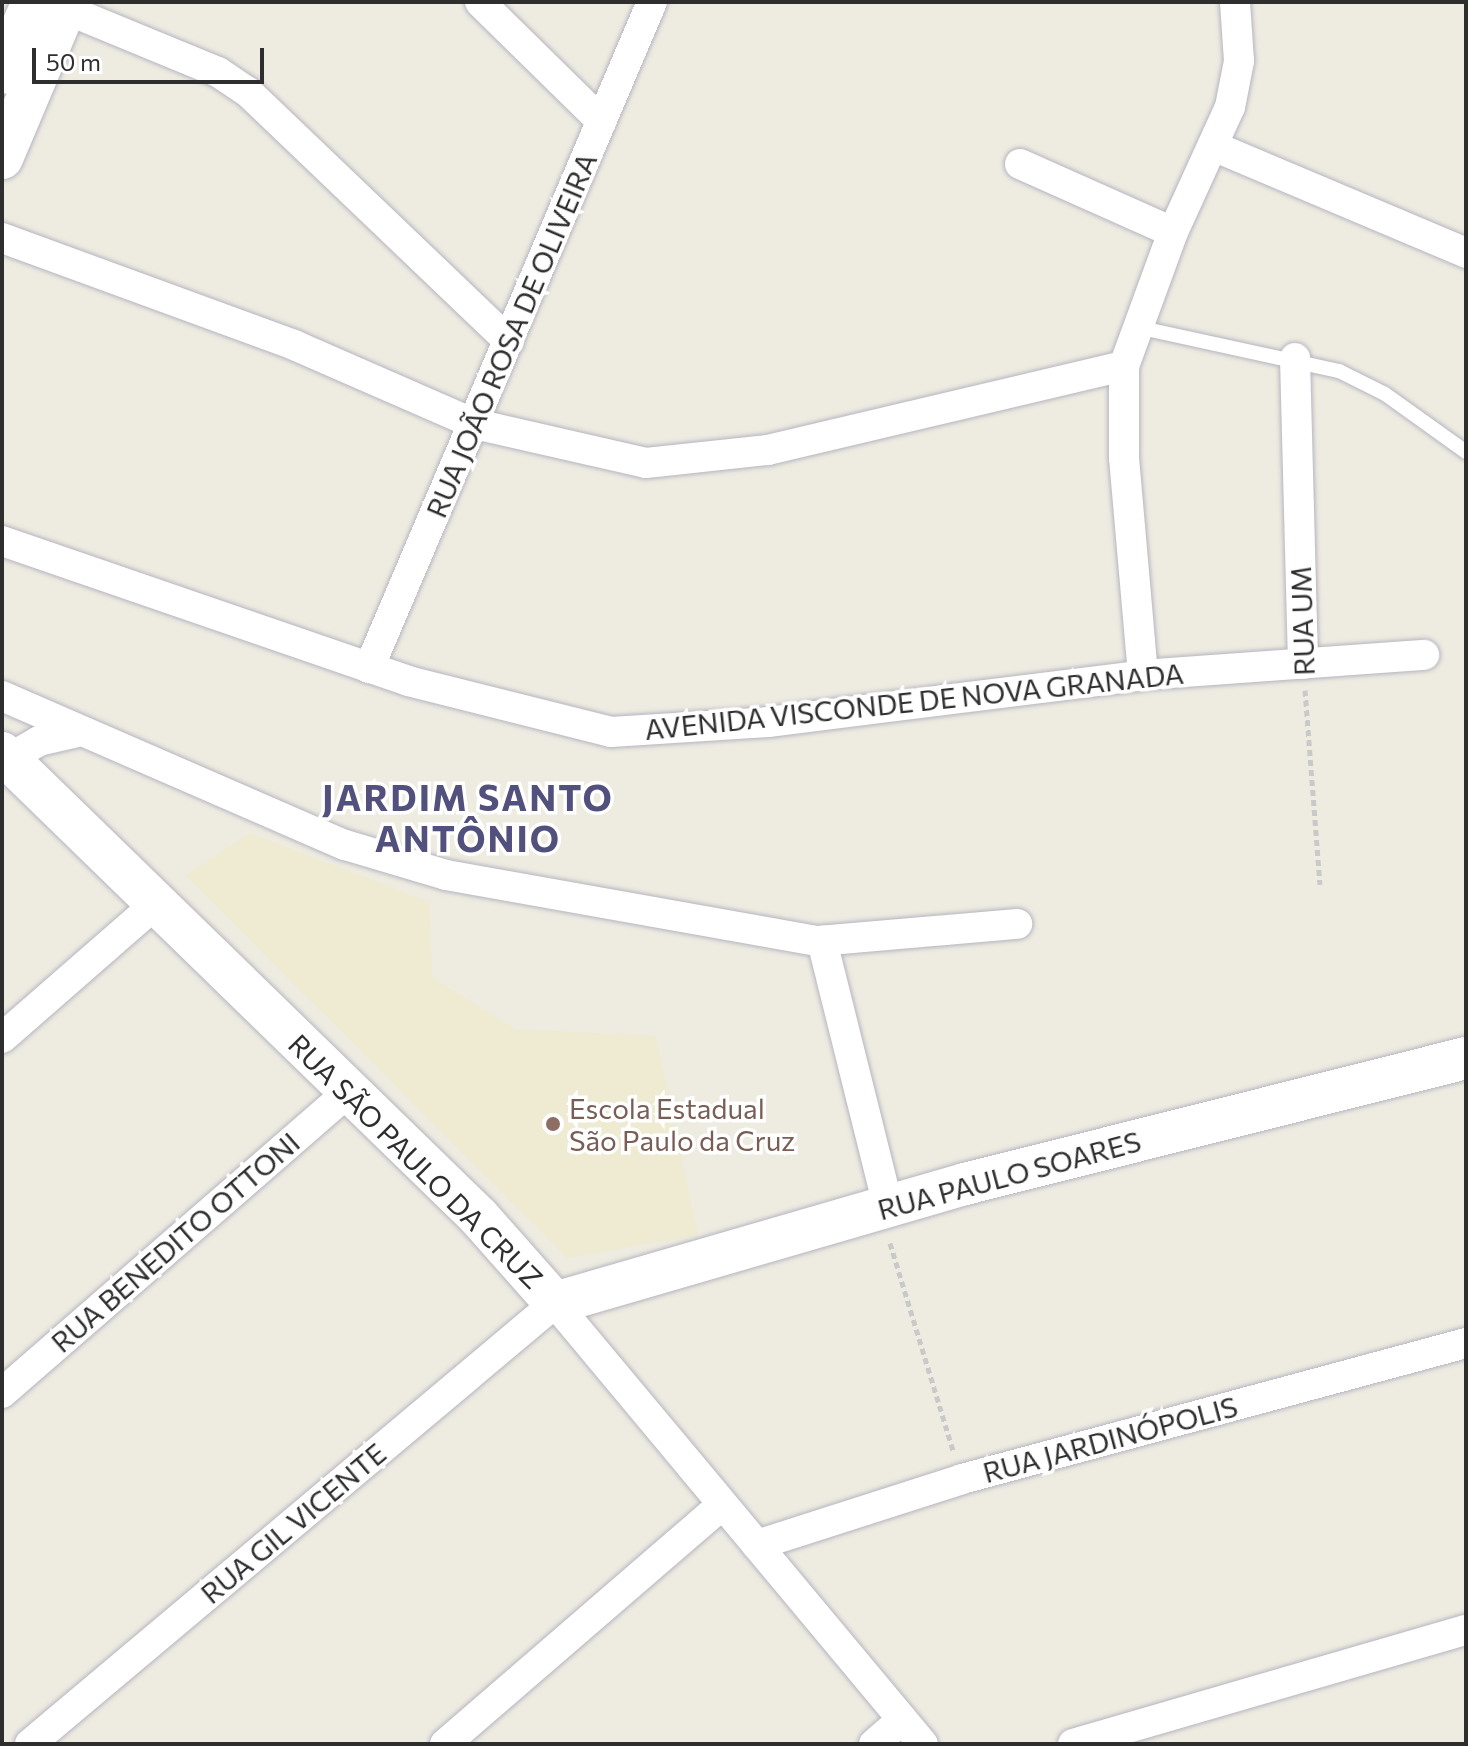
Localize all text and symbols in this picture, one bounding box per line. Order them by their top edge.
scale bar [36,32,268,82]
text: 50 m [46,47,101,76]
street label: RUA JOÃO ROSA DE OLIVEIRA [419,148,603,522]
street label: RUA UM [1283,566,1321,676]
street label: AVENIDA VISCONDE DE NOVA GRANADA [643,656,1185,746]
district label: JARDIM SANTO ANTÔNIO [322,774,614,859]
street label: RUA SÃO PAULO DA CRUZ [282,1027,550,1295]
place label: Escola Estadual São Paulo da Cruz [569,1091,795,1157]
marker: Escola Estadual São Paulo da Cruz [544,1115,562,1133]
street label: RUA PAULO SOARES [874,1124,1144,1226]
street label: RUA BENEDITO OTTONI [44,1125,306,1359]
street label: RUA JARDINÓPOLIS [979,1389,1241,1489]
street label: RUA GIL VICENTE [194,1436,392,1610]

